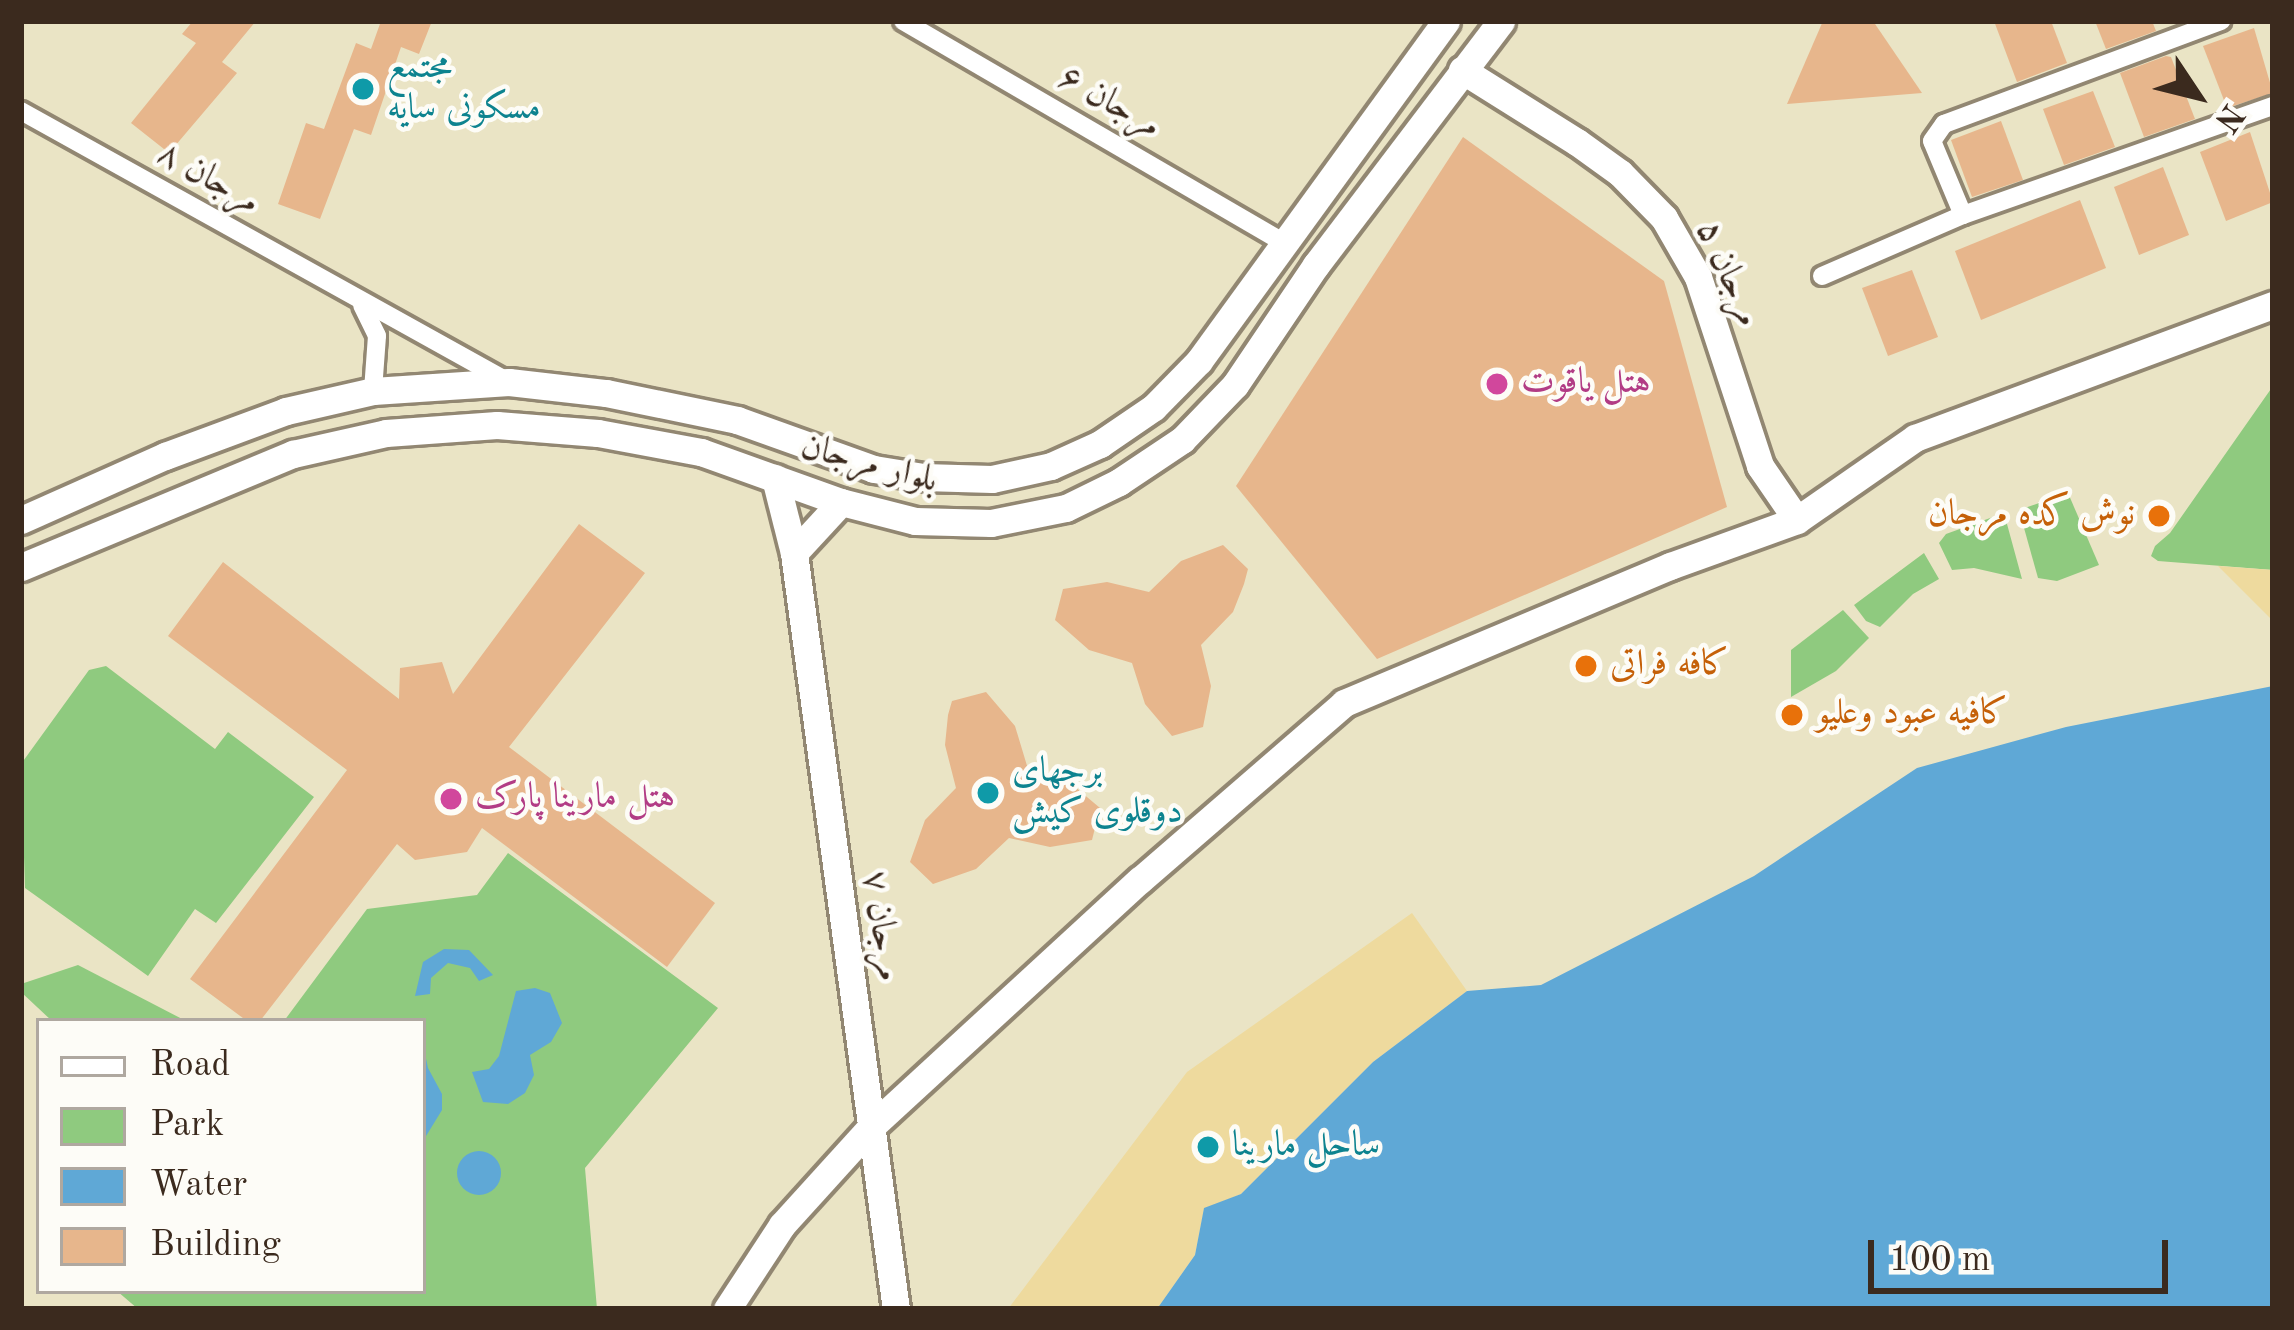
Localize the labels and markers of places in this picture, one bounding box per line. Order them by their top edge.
place label: مجتمع مسکونی سایه [387,46,541,131]
marker: مجتمع مسکونی سایه [350,76,376,102]
place label: هتل یاقوت [1521,362,1651,406]
marker: هتل یاقوت [1484,371,1510,397]
place label: نوش کده مرجان [1928,494,2135,538]
marker: نوش کده مرجان [2146,503,2172,529]
place label: کافه فراتی [1610,644,1729,688]
marker: کافه فراتی [1573,653,1599,679]
place label: کافیه عبود وعلیو [1816,693,2008,737]
marker: کافیه عبود وعلیو [1779,702,1805,728]
place label: برجهای دوقلوی کیش [1012,750,1183,835]
place label: هتل مارینا پارک [475,777,675,821]
marker: برجهای دوقلوی کیش [975,780,1001,806]
marker: هتل مارینا پارک [438,786,464,812]
place label: ساحل مارینا [1232,1125,1380,1169]
marker: ساحل مارینا [1195,1134,1221,1160]

